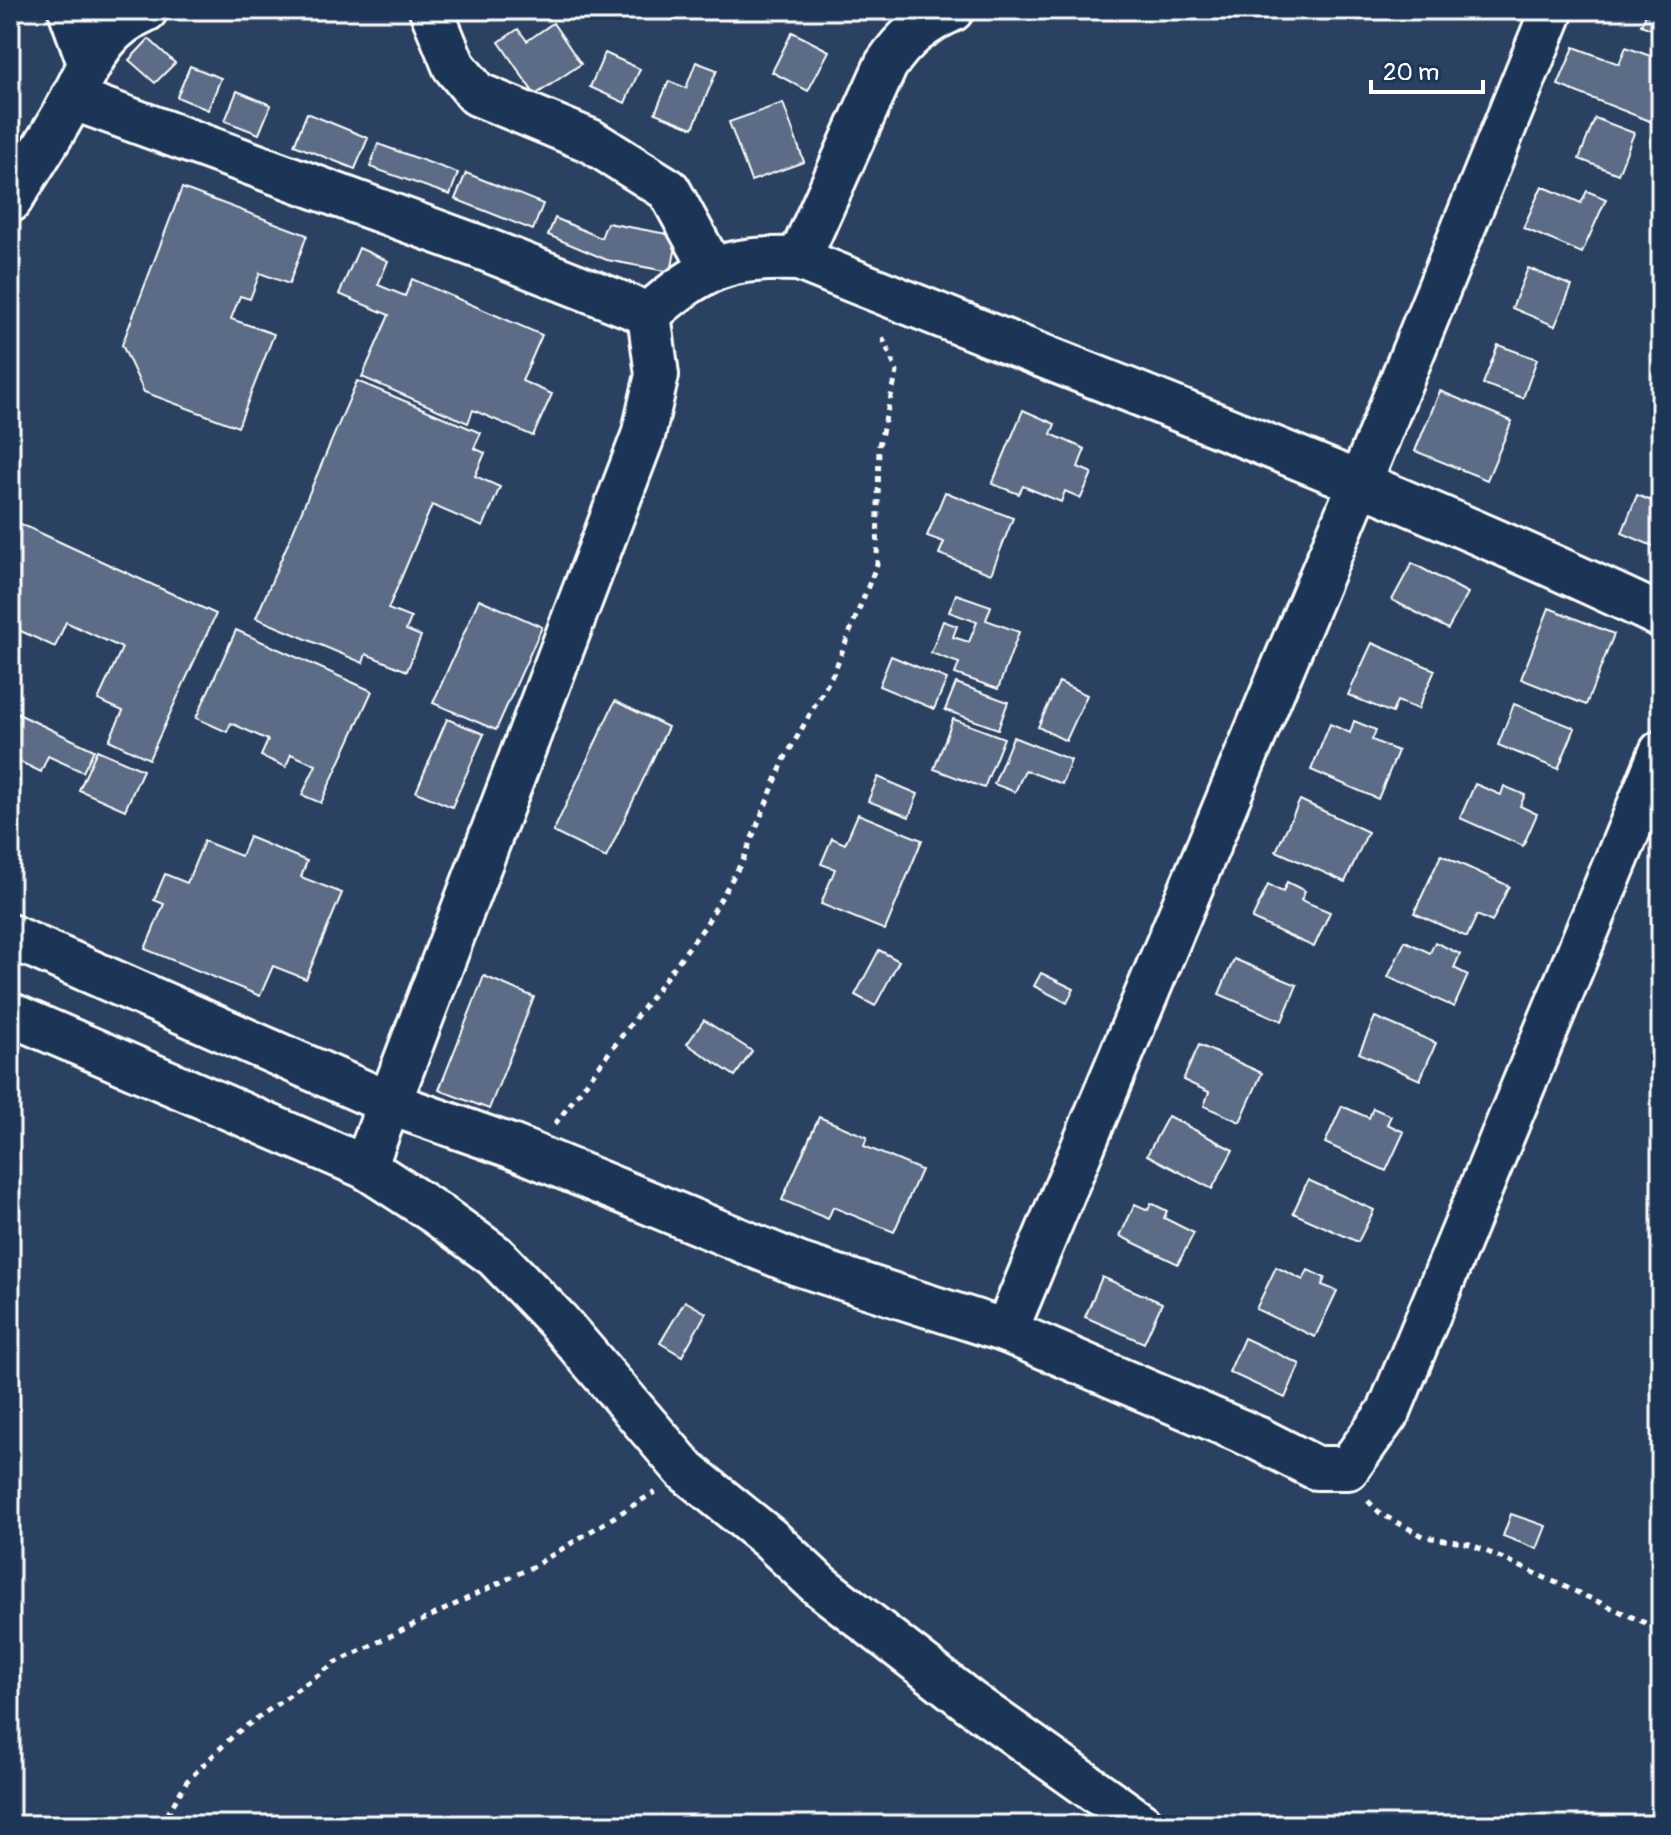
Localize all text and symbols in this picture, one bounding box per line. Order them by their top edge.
scale bar [1371,44,1483,94]
text: 20 m [1383,58,1439,87]

